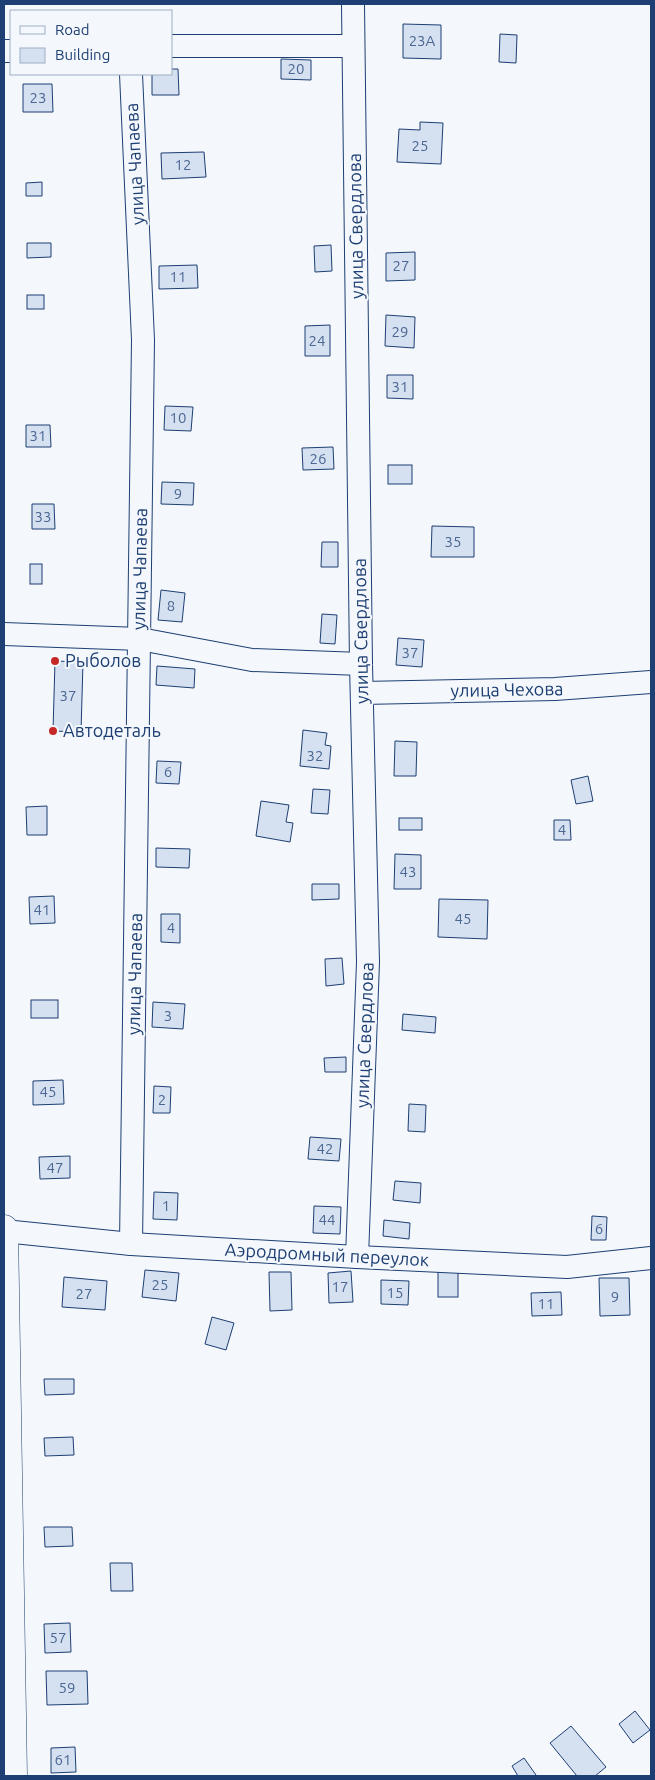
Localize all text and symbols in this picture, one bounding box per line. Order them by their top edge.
legend [10,10,172,75]
text: Road [55,21,90,38]
house number: 23А [409,32,436,49]
text: Building [55,46,110,63]
house number: 20 [288,60,304,77]
house number: 23 [30,89,46,106]
street label: улица Чапаева [121,102,147,226]
house number: 25 [412,137,428,154]
street label: улица Свердлова [344,153,366,299]
house number: 12 [175,156,191,173]
house number: 27 [393,257,409,274]
house number: 11 [170,268,186,285]
house number: 29 [392,323,408,340]
house number: 24 [309,332,325,349]
house number: 31 [392,378,408,395]
house number: 10 [170,409,186,426]
house number: 31 [30,427,46,444]
house number: 26 [310,450,326,467]
house number: 9 [174,485,182,502]
house number: 33 [35,508,51,525]
street label: улица Чапаева [128,508,150,630]
house number: 35 [445,533,461,550]
street label: улица Свердлова [349,558,371,704]
house number: 8 [167,597,175,614]
house number: 37 [402,644,418,661]
place label: Рыболов [65,650,141,670]
marker: Рыболов [49,655,61,667]
street label: улица Чехова [450,678,564,700]
house number: 37 [60,687,76,704]
place label: Автодеталь [63,720,161,740]
marker: Автодеталь [47,725,59,737]
house number: 32 [307,747,323,764]
house number: 6 [164,763,172,780]
house number: 4 [558,821,566,838]
house number: 43 [400,863,416,880]
house number: 41 [34,901,50,918]
house number: 45 [455,910,471,927]
street label: улица Чапаева [123,913,145,1035]
house number: 4 [167,919,175,936]
street label: улица Свердлова [351,962,377,1108]
house number: 3 [164,1007,172,1024]
house number: 45 [40,1083,56,1100]
house number: 2 [158,1091,166,1108]
house number: 42 [317,1140,333,1157]
house number: 47 [47,1159,63,1176]
house number: 1 [162,1197,170,1214]
house number: 44 [319,1211,335,1228]
house number: 6 [595,1220,603,1237]
street label: Аэродромный переулок [224,1239,430,1269]
house number: 25 [152,1276,168,1293]
house number: 17 [332,1278,348,1295]
house number: 15 [387,1284,403,1301]
house number: 27 [76,1285,92,1302]
house number: 9 [611,1288,619,1305]
house number: 11 [538,1295,554,1312]
house number: 57 [50,1629,66,1646]
house number: 59 [59,1679,75,1696]
house number: 61 [55,1751,71,1768]

